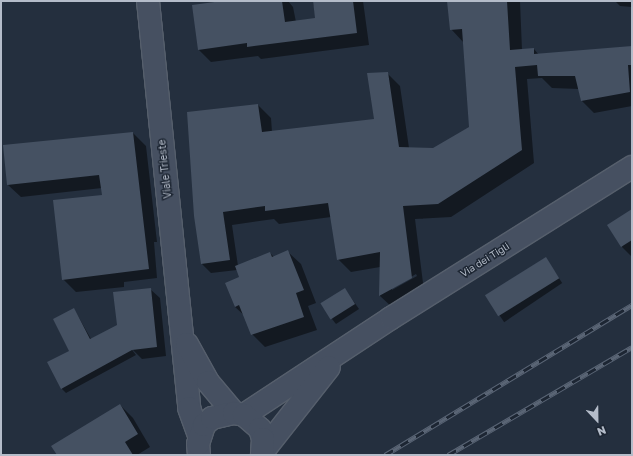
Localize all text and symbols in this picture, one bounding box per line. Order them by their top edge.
street label: Viale Trieste [156,139,174,199]
street label: Via dei Tigli [458,240,512,280]
north arrow [577,400,617,440]
text: N [595,424,608,439]

